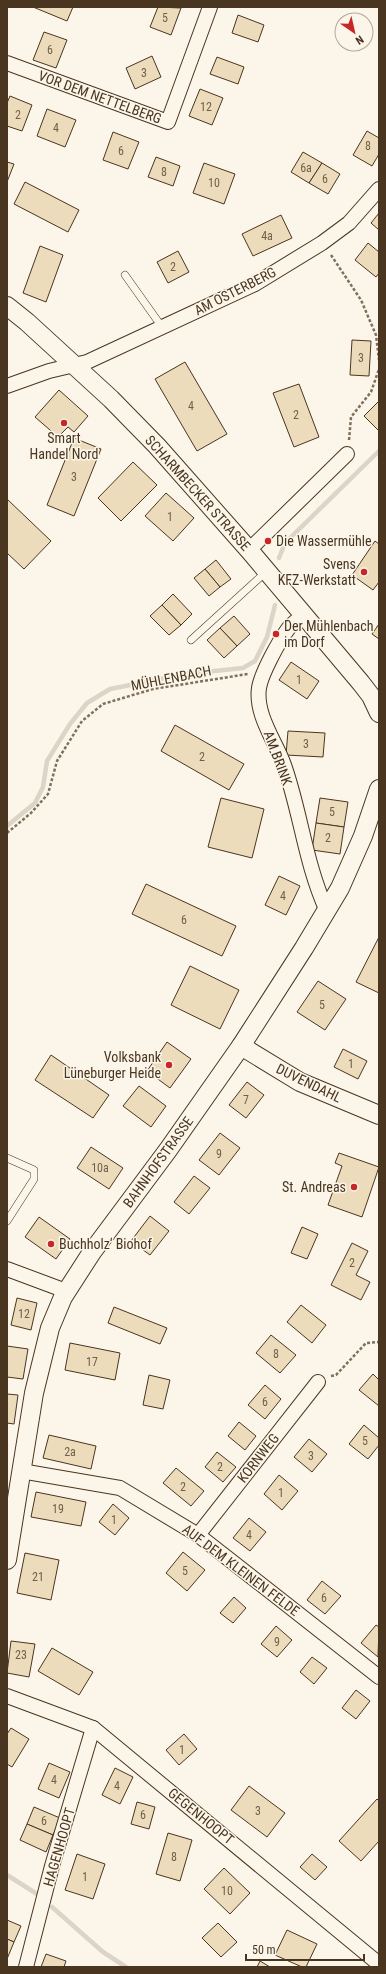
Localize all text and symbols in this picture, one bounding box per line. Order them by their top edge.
house number: 5 [162,11,168,25]
north arrow [334,12,374,52]
text: N [353,33,366,47]
house number: 6 [47,43,53,57]
house number: 3 [141,66,147,80]
street label: VOR DEM NETTELBERG [36,67,164,127]
house number: 12 [200,100,212,114]
house number: 2 [15,108,21,122]
house number: 4 [53,121,59,135]
house number: 8 [365,139,371,153]
house number: 6 [118,144,124,158]
house number: 6a [300,161,312,175]
house number: 8 [161,165,167,179]
house number: 6 [322,172,328,186]
house number: 10 [208,176,220,190]
house number: 4a [261,229,273,243]
house number: 2 [170,260,176,274]
street label: AM OSTERBERG [191,264,279,318]
house number: 3 [358,351,364,365]
house number: 4 [188,399,194,413]
house number: 2 [293,408,299,422]
marker: Smart Handel Nord [59,418,69,428]
place label: Smart Handel Nord [30,430,98,462]
street label: SCHARMBECKER STRASSE [142,432,254,554]
house number: 3 [71,470,77,484]
house number: 1 [167,510,173,524]
place label: Die Wassermühle [276,533,372,549]
marker: Die Wassermühle [263,536,273,546]
place label: Svens KFZ-Werkstatt [278,556,356,588]
marker: Svens KFZ-Werkstatt [359,567,369,577]
place label: Der Mühlenbach im Dorf [284,618,374,650]
marker: Der Mühlenbach im Dorf [271,629,281,639]
street label: MÜHLENBACH [129,662,213,694]
house number: 1 [296,673,302,687]
street label: AM BRINK [261,729,295,788]
house number: 3 [303,737,309,751]
house number: 2 [199,750,205,764]
house number: 5 [329,805,335,819]
house number: 2 [325,831,331,845]
house number: 4 [280,889,286,903]
house number: 6 [181,913,187,927]
house number: 5 [319,998,325,1012]
place label: Volksbank Lüneburger Heide [64,1049,162,1081]
house number: 1 [348,1057,354,1071]
marker: Volksbank Lüneburger Heide [164,1060,174,1070]
street label: DUVENDAHL [274,1060,345,1106]
house number: 7 [243,1093,249,1107]
street label: BAHNHOFSTRASSE [120,1113,196,1211]
house number: 9 [216,1147,222,1161]
house number: 10a [91,1161,109,1175]
place label: St. Andreas [282,1179,346,1195]
marker: St. Andreas [349,1182,359,1192]
place label: Buchholz‘ Biohof [59,1236,152,1252]
marker: Buchholz‘ Biohof [46,1239,56,1249]
house number: 2 [349,1256,355,1270]
house number: 12 [18,1307,30,1321]
house number: 8 [273,1347,279,1361]
house number: 17 [86,1355,98,1369]
house number: 6 [262,1395,268,1409]
street label: KORNWEG [234,1430,282,1486]
house number: 5 [362,1434,368,1448]
house number: 2a [64,1445,76,1459]
house number: 3 [308,1449,314,1463]
house number: 2 [217,1460,223,1474]
house number: 2 [180,1480,186,1494]
house number: 1 [278,1486,284,1500]
house number: 19 [52,1502,64,1516]
house number: 1 [111,1513,117,1527]
street label: AUF DEM KLEINEN FELDE [179,1521,303,1619]
house number: 4 [246,1528,252,1542]
house number: 5 [182,1564,188,1578]
house number: 21 [32,1570,44,1584]
house number: 6 [321,1591,327,1605]
house number: 9 [274,1635,280,1649]
house number: 23 [15,1648,27,1662]
house number: 1 [179,1743,185,1757]
house number: 4 [51,1773,57,1787]
house number: 4 [114,1779,120,1793]
street label: GEGENHOOPT [165,1785,237,1847]
house number: 3 [255,1804,261,1818]
street label: HAGENHOOPT [40,1806,78,1888]
house number: 6 [140,1808,146,1822]
house number: 6 [41,1814,47,1828]
house number: 8 [171,1850,177,1864]
house number: 1 [82,1870,88,1884]
house number: 10 [221,1884,233,1898]
scale bar [246,1936,364,1962]
text: 50 m [252,1943,276,1957]

